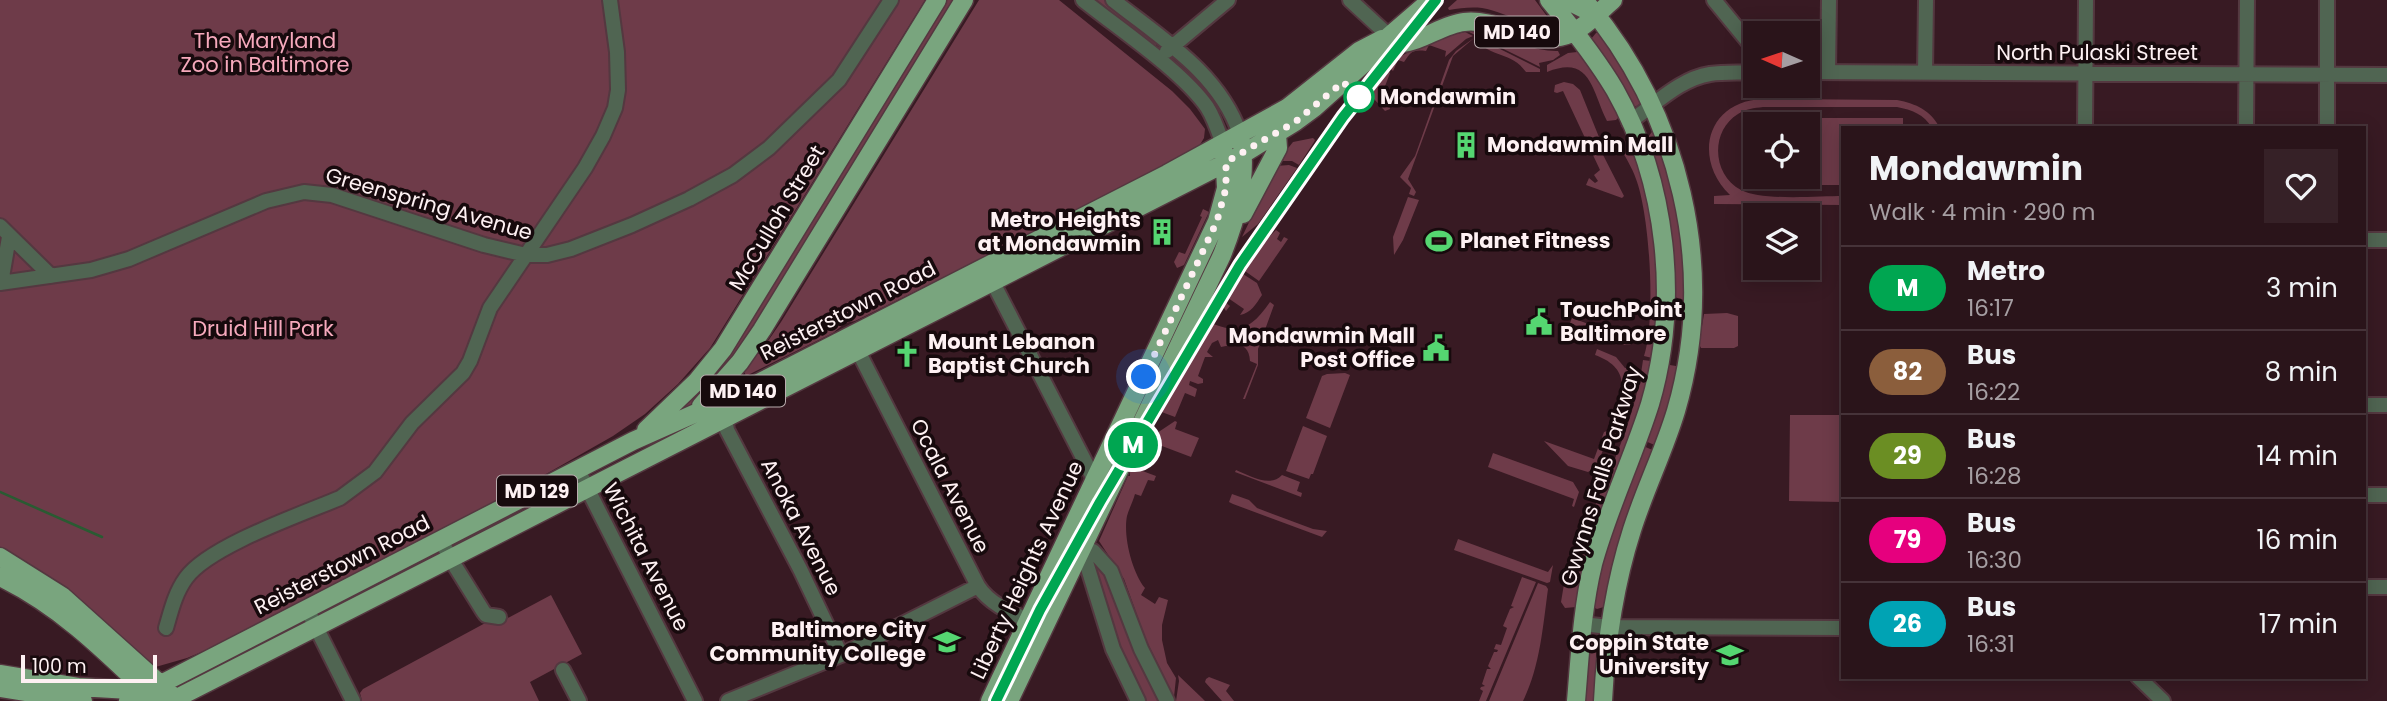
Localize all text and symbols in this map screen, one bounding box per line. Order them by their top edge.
road number: MD 140 [1475,16,1559,48]
north arrow [1743,21,1820,98]
map controls [1743,21,1820,280]
park label: The Maryland Zoo in Baltimore [180,26,350,79]
street label: North Pulaski Street [1996,38,2198,67]
marker: Mondawmin [1344,82,1374,112]
place label: Mondawmin [1380,82,1516,111]
button: locate [1743,112,1820,189]
building icon: Mondawmin Mall [1451,130,1481,160]
place label: Mondawmin Mall [1487,130,1673,159]
street label: McCulloh Street [722,140,831,296]
text: Mondawmin [1869,145,2083,192]
button: heart [2264,149,2338,223]
street label: Greenspring Avenue [322,160,536,247]
text: Walk · 4 min · 290 m [1869,196,2095,228]
button: layers [1743,203,1820,280]
place label: Metro Heights at Mondawmin [978,205,1141,258]
building icon: Metro Heights at Mondawmin [1147,217,1177,247]
sports icon: Planet Fitness [1424,226,1454,256]
place label: Planet Fitness [1460,226,1610,255]
text: Metro [1967,253,2045,289]
street label: Reisterstown Road [755,254,940,367]
text: 3 min [2266,270,2338,306]
text: M [1896,271,1919,304]
text: 16:17 [1967,292,2014,324]
place label: TouchPoint Baltimore [1560,295,1682,348]
public building icon: TouchPoint Baltimore [1524,307,1554,337]
park label: Druid Hill Park [192,314,334,343]
place label: Mondawmin Mall Post Office [1229,321,1415,374]
place label: Mount Lebanon Baptist Church [928,327,1095,380]
public building icon: Mondawmin Mall Post Office [1421,333,1451,363]
text: Bus [1967,337,2016,373]
church icon: Mount Lebanon Baptist Church [892,339,922,369]
text: 8 min [2265,354,2338,390]
text: 82 [1893,355,1922,388]
your location [1126,359,1161,394]
street label: Gwynns Falls Parkway [1553,362,1648,589]
road number: MD 140 [701,376,785,406]
text: 16:22 [1967,376,2020,408]
street label: Ocala Avenue [904,414,997,558]
text: Bus [1967,421,2016,457]
line badge: M [1110,422,1156,468]
text: M [1122,428,1144,461]
text: 14 min [2257,438,2338,474]
text: 29 [1893,439,1922,472]
street label: Anoka Avenue [754,453,849,600]
street label: Liberty Heights Avenue [963,456,1090,684]
text: 16:28 [1967,460,2022,492]
road number: MD 129 [497,476,577,506]
street label: Wichita Avenue [596,477,696,636]
text: Bus [1967,505,2016,541]
street label: Reisterstown Road [249,508,434,621]
text: 16 min [2256,522,2338,558]
text: 79 [1894,523,1921,556]
text: 16:30 [1967,544,2022,576]
text: Bus [1967,589,2016,625]
text: 17 min [2259,606,2338,642]
text: 26 [1893,607,1922,640]
place label: Baltimore City Community College [709,615,927,668]
school or university icon: Baltimore City Community College [932,627,962,657]
place label: Coppin State University [1569,628,1710,681]
text: 16:31 [1967,628,2015,660]
school or university icon: Coppin State University [1715,640,1745,670]
scale bar [21,652,158,684]
text: 100 m [32,653,87,680]

